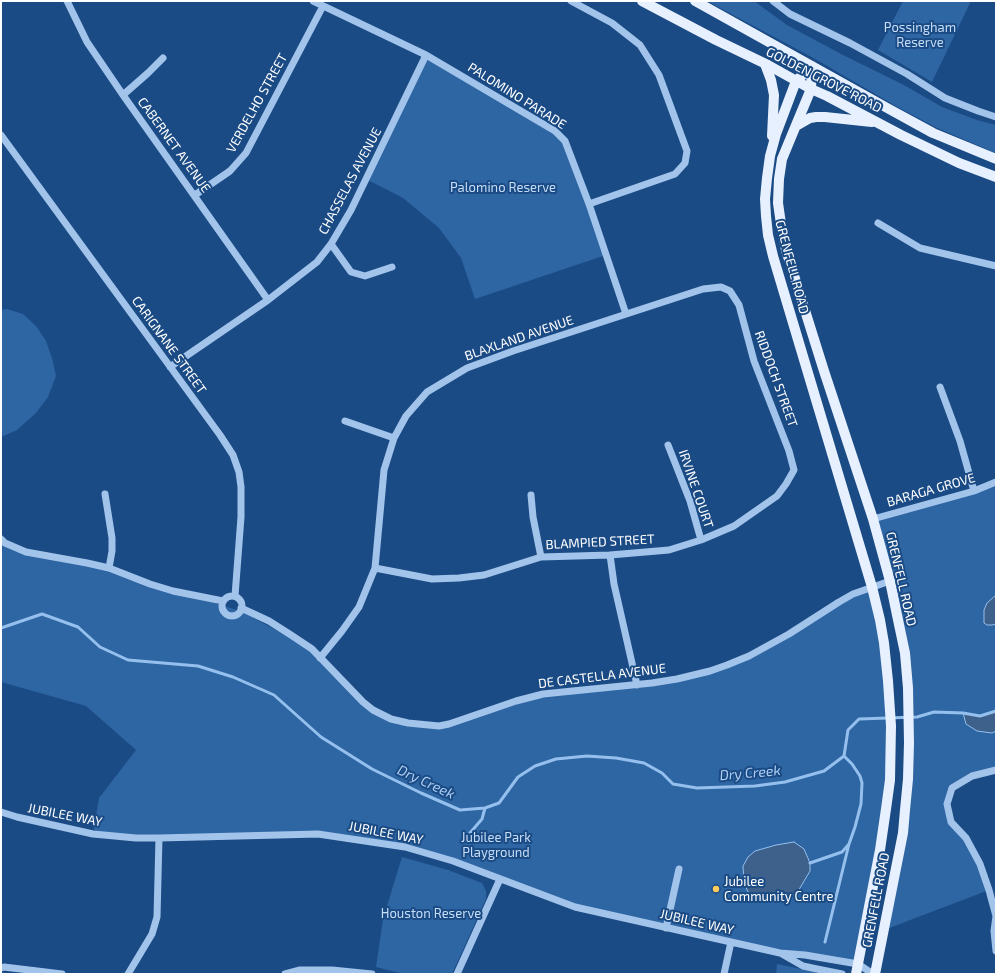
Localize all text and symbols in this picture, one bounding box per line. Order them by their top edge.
park label: Possingham Reserve [884,20,956,51]
street label: GOLDEN GROVE ROAD [764,44,884,116]
street label: VERDELHO STREET [223,51,291,155]
street label: PALOMINO PARADE [465,59,569,133]
street label: CABERNET AVENUE [134,94,214,196]
street label: CHASSELAS AVENUE [315,125,385,237]
park label: Palomino Reserve [450,180,556,196]
street label: GRENFELL ROAD [772,218,812,316]
street label: CARIGNANE STREET [128,293,210,397]
street label: BLAXLAND AVENUE [462,312,576,364]
street label: RIDDOCH STREET [751,329,801,429]
street label: IRVINE COURT [675,448,717,530]
street label: BARAGA GROVE [885,470,977,510]
street label: GRENFELL ROAD [883,530,919,628]
street label: BLAMPIED STREET [545,531,655,553]
street label: DE CASTELLA AVENUE [537,660,667,692]
water label: Dry Creek [395,761,457,803]
water label: Dry Creek [719,762,781,784]
street label: JUBILEE WAY [26,800,104,830]
street label: JUBILEE WAY [347,818,425,848]
park label: Jubilee Park Playground [461,830,531,861]
street label: GRENFELL ROAD [859,851,893,949]
place label: Jubilee Community Centre [724,874,833,905]
marker: Jubilee Community Centre [711,884,721,894]
park label: Houston Reserve [381,906,481,922]
street label: JUBILEE WAY [658,906,736,938]

